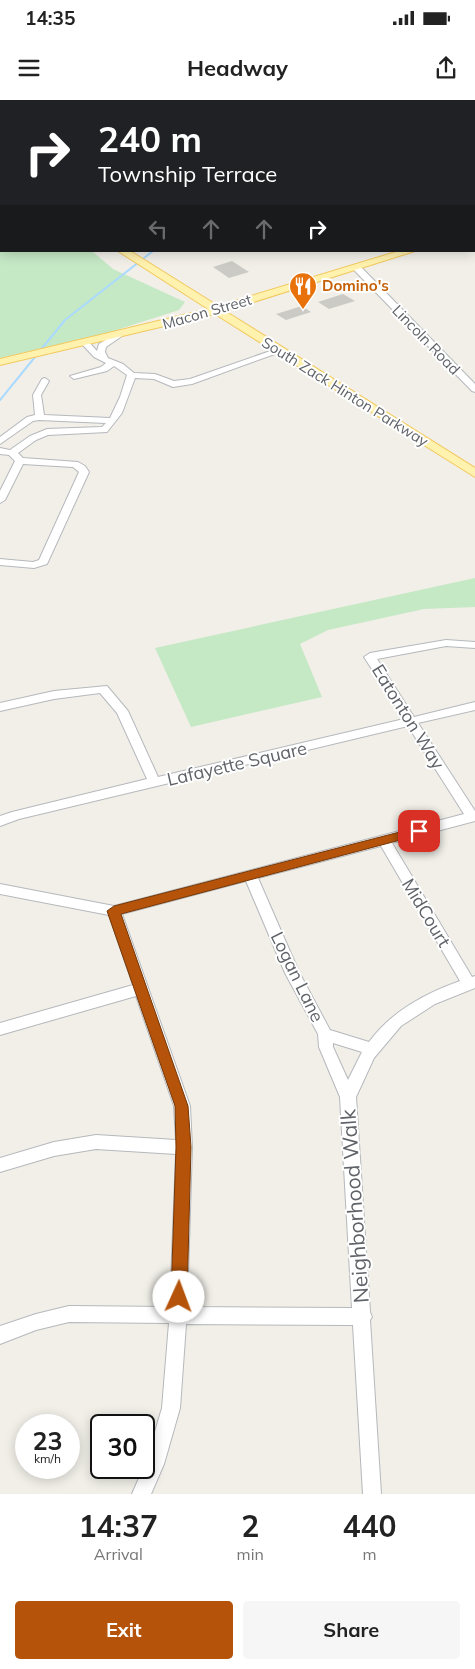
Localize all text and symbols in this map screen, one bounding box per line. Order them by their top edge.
text: 14:35 [25,6,75,30]
icon: menu [15,54,43,82]
text: Headway [187,54,288,82]
icon: share [432,54,460,82]
text: 240 m [98,117,202,161]
icon: right [15,120,80,185]
text: Township Terrace [98,160,277,188]
icon: left [144,215,172,243]
icon: ahead [197,215,225,243]
icon: ahead [250,215,278,243]
icon: right [303,215,331,243]
restaurant icon: Domino's [288,271,318,310]
place label: Domino's [322,276,389,295]
street label: Macon Street [160,290,254,333]
street label: Lincoln Road [388,301,464,378]
street label: South Zack Hinton Parkway [258,332,432,451]
street label: Eatonton Way [367,660,450,774]
street label: Lafayette Square [165,736,309,791]
pin [398,810,440,852]
icon: arrive [405,817,433,845]
street label: MidCourt [397,874,456,951]
street label: Logan Lane [266,928,329,1026]
street label: Neighborhood Walk [334,1108,374,1304]
position arrow [152,1270,204,1322]
speed limit sign: 30 [90,1414,155,1479]
text: 23 [32,1425,63,1456]
text: km/h [34,1451,61,1466]
text: 14:37 [79,1507,158,1545]
text: 2 [241,1507,259,1545]
text: 440 [342,1507,396,1545]
text: Arrival [94,1544,143,1564]
text: min [237,1544,264,1564]
text: m [362,1544,376,1564]
button: Exit [15,1601,233,1659]
button: Share [243,1601,460,1659]

